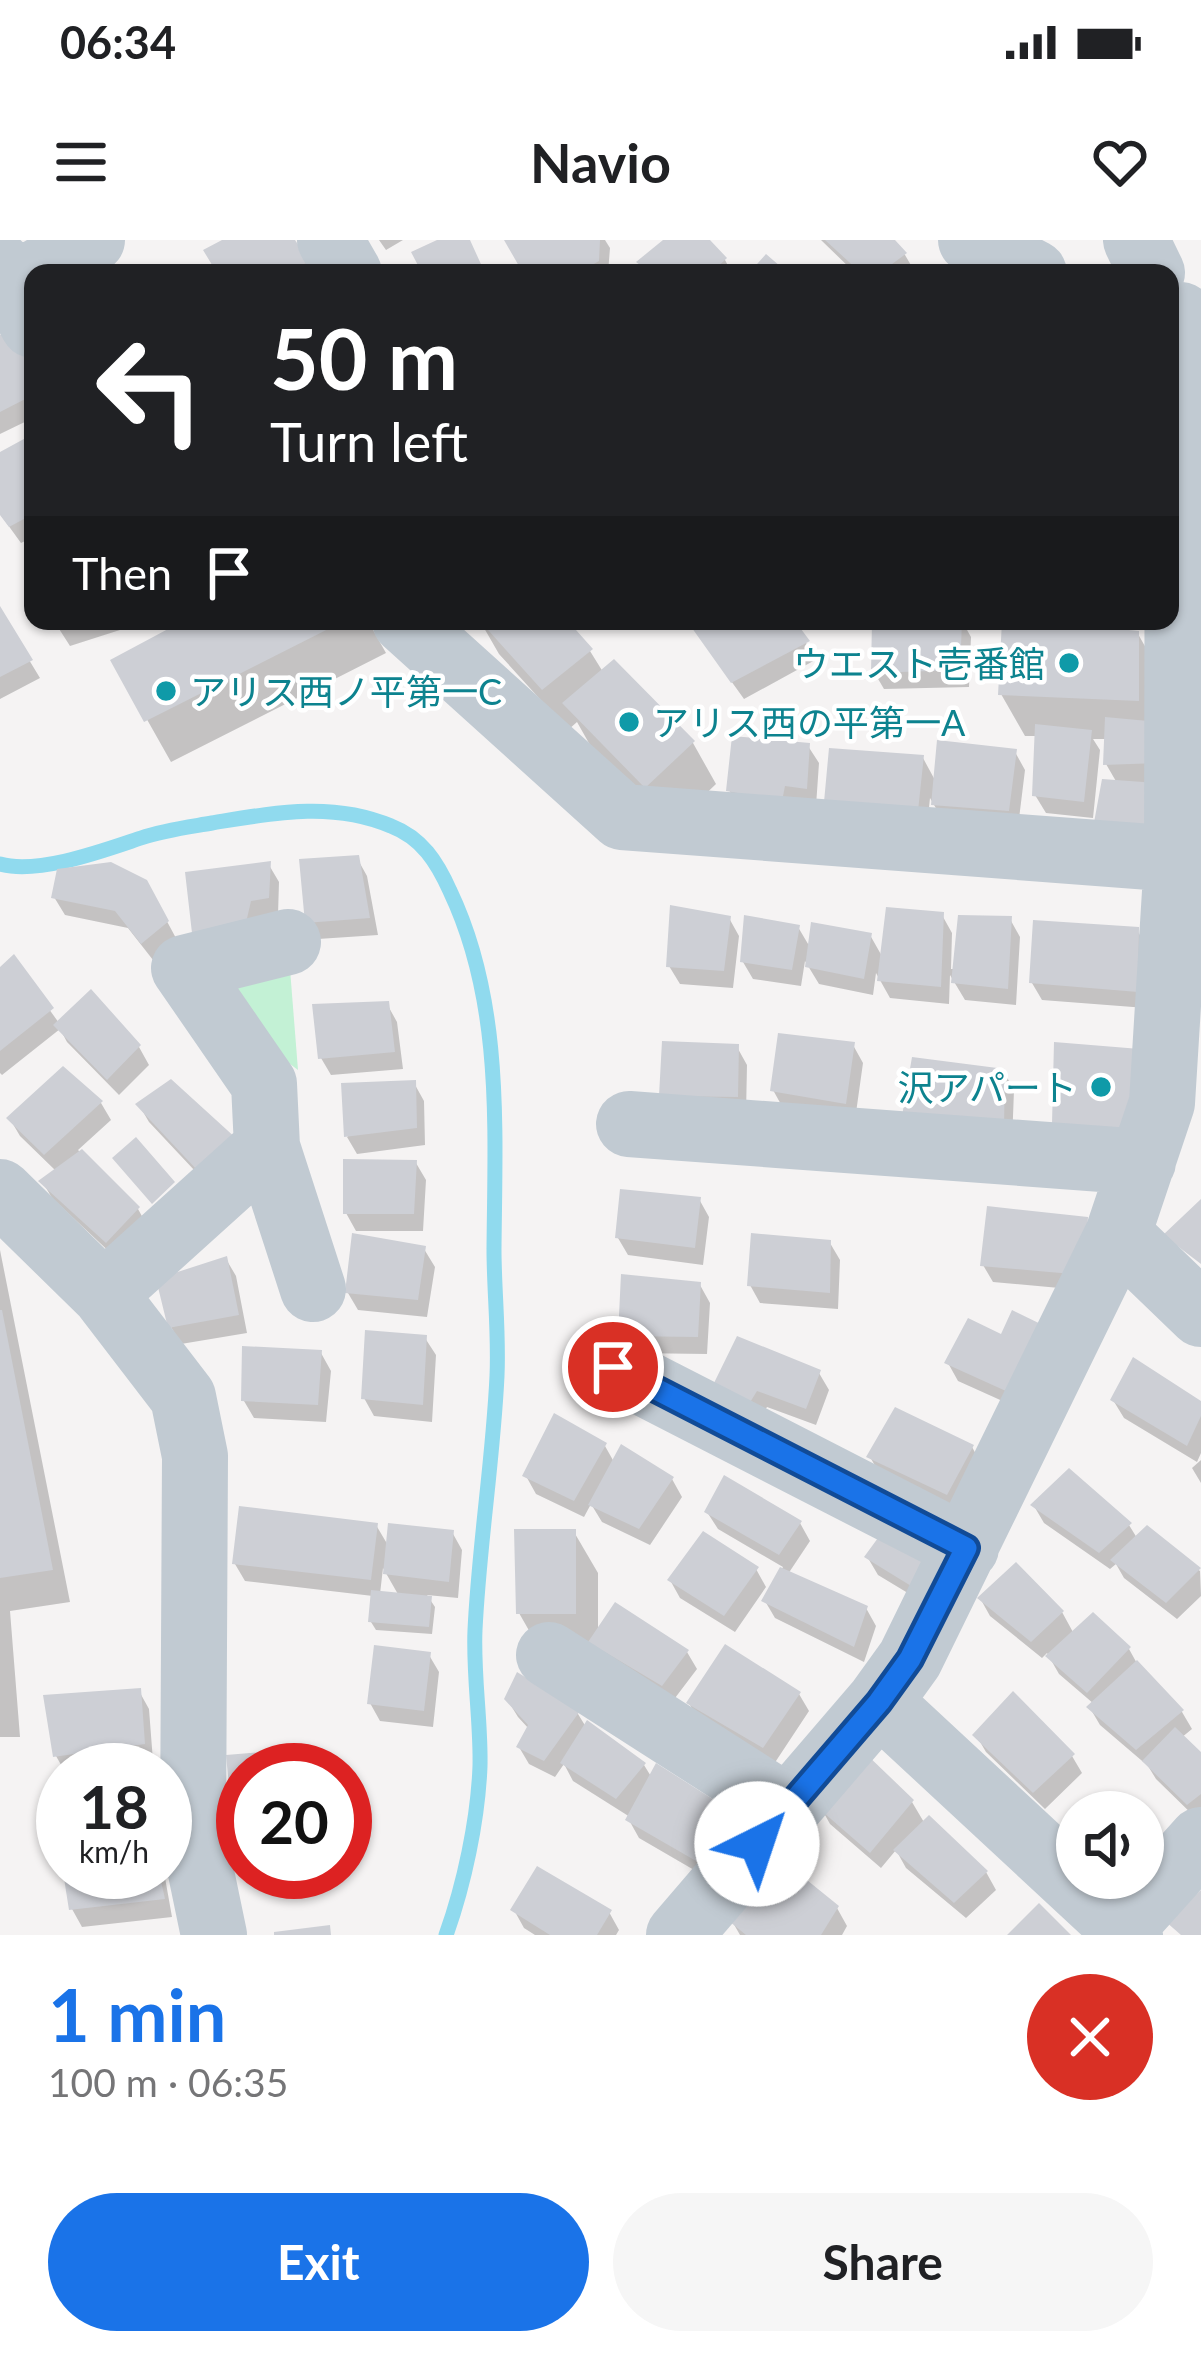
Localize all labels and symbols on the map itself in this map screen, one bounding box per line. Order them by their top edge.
place label: ウエスト壱番館 [793,641,1045,685]
marker: ウエスト壱番館 [1056,650,1082,676]
place label: アリス西ノ平第一C [190,669,502,713]
marker: アリス西ノ平第一C [153,678,179,704]
place label: アリス西の平第一A [653,700,966,744]
marker: アリス西の平第一A [616,709,642,735]
place label: 沢アパート [898,1065,1077,1109]
marker: 沢アパート [1088,1074,1114,1100]
pin [562,1316,664,1418]
speed limit sign: 20 [216,1743,372,1899]
position arrow [694,1781,820,1907]

